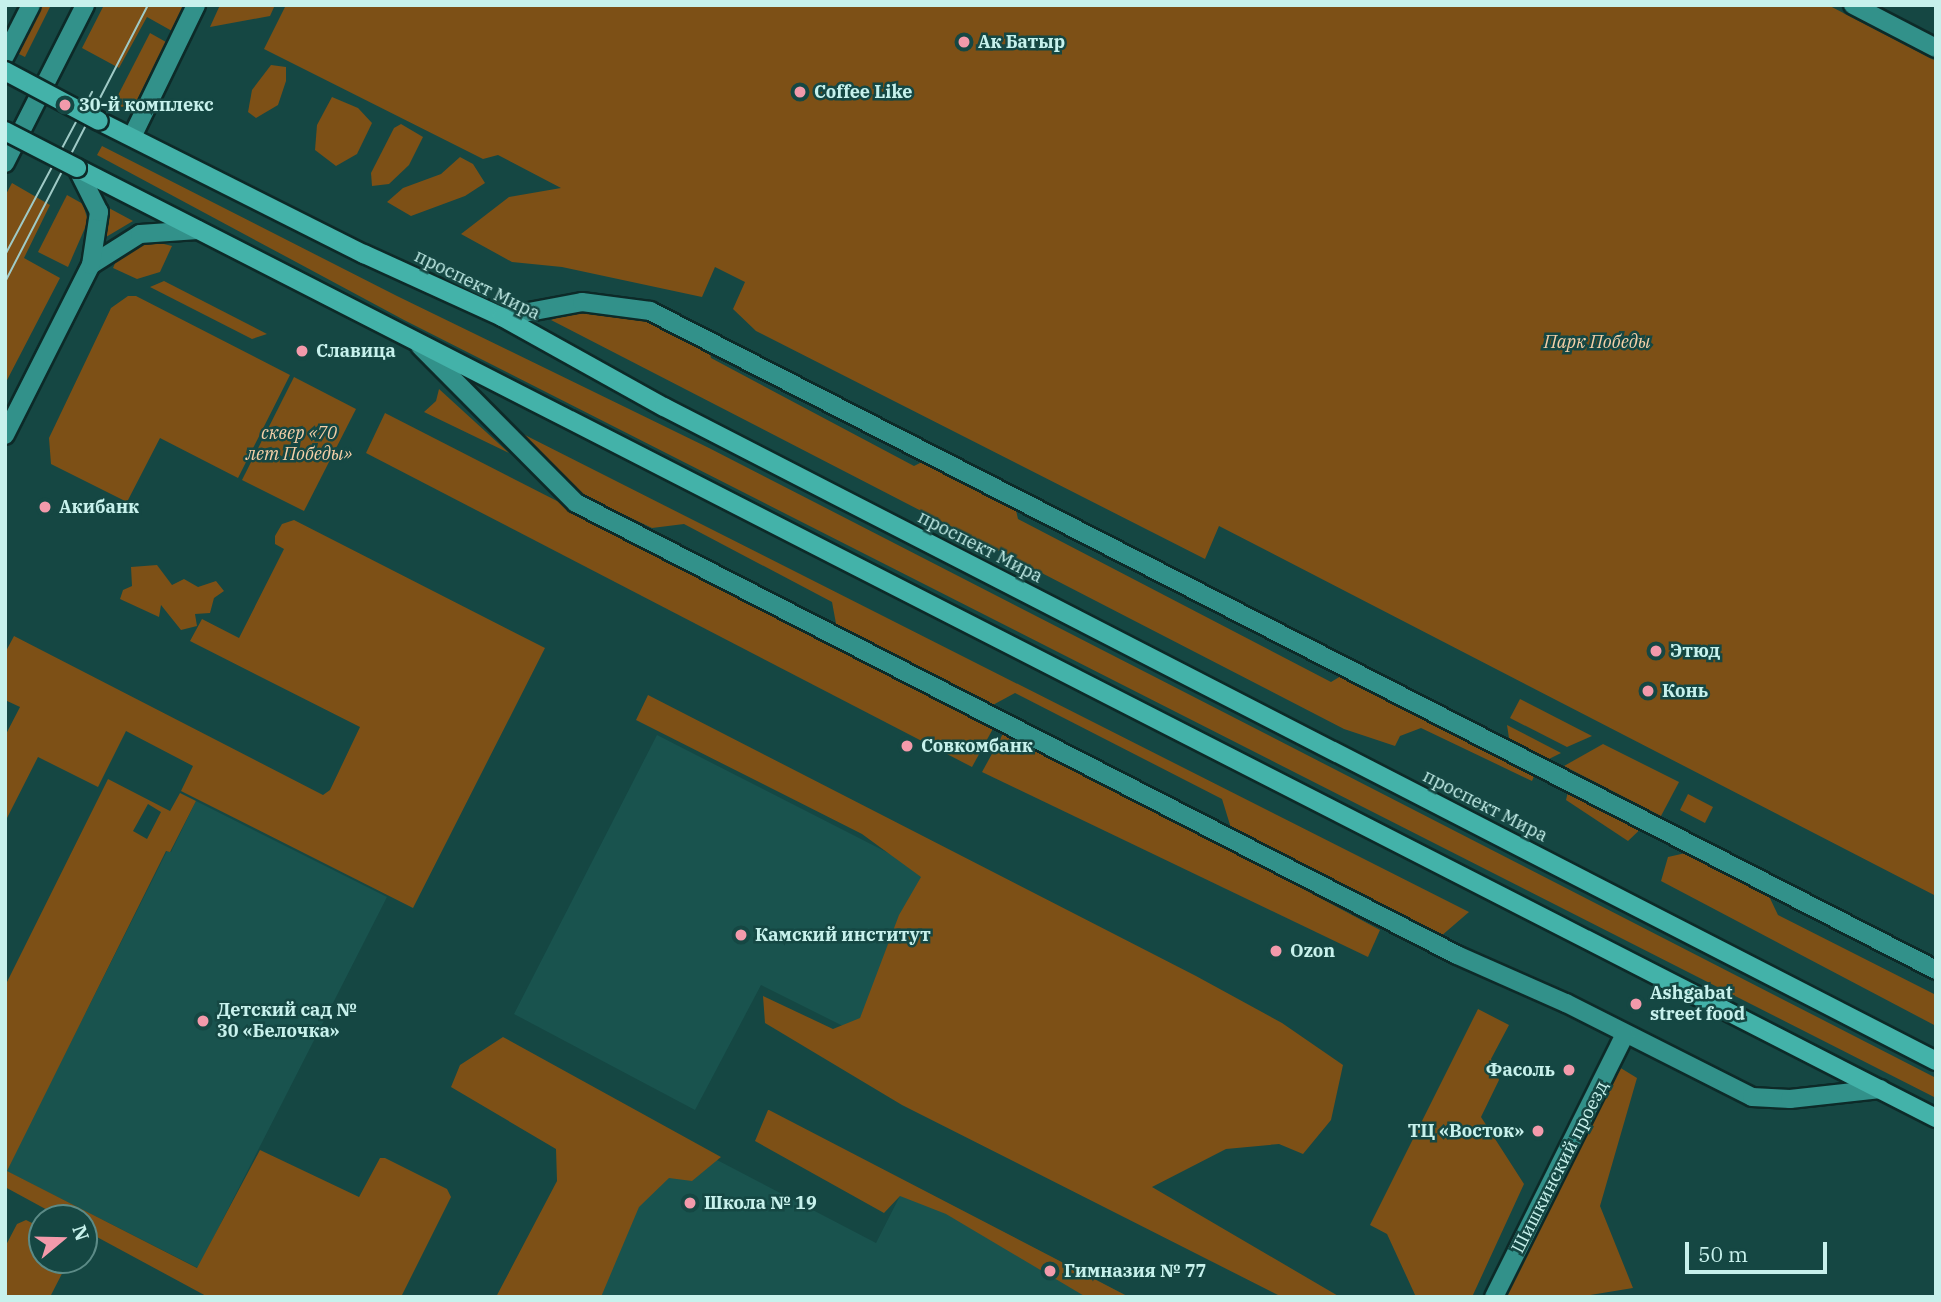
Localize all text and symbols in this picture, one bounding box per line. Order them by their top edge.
place label: Ак Батыр [978,31,1065,53]
marker: Ак Батыр [956,34,972,50]
place label: Coffee Like [814,81,912,103]
marker: Coffee Like [792,84,808,100]
place label: 30-й комплекс [79,94,214,116]
marker: 30-й комплекс [57,97,73,113]
street label: проспект Мира [411,245,543,325]
park label: Парк Победы [1544,331,1650,353]
place label: Славица [316,340,396,362]
marker: Славица [294,343,310,359]
park label: сквер «70 лет Победы» [246,423,352,466]
place label: Акибанк [59,496,139,518]
marker: Акибанк [37,499,53,515]
street label: проспект Мира [914,506,1046,588]
place label: Этюд [1670,640,1720,662]
marker: Этюд [1648,643,1664,659]
place label: Конь [1662,680,1708,702]
marker: Конь [1640,683,1656,699]
place label: Совкомбанк [921,735,1033,757]
marker: Совкомбанк [899,738,915,754]
street label: проспект Мира [1419,765,1551,847]
place label: Камский институт [755,924,931,946]
marker: Камский институт [733,927,749,943]
place label: Ozon [1290,940,1335,962]
marker: Ozon [1268,943,1284,959]
place label: Ashgabat street food [1650,983,1745,1026]
marker: Ashgabat street food [1628,996,1644,1012]
place label: Детский сад № 30 «Белочка» [217,1000,357,1042]
marker: Детский сад № 30 «Белочка» [195,1013,211,1029]
place label: Фасоль [1486,1059,1555,1081]
marker: Фасоль [1561,1062,1577,1078]
street label: Шишкинский проезд [1507,1077,1613,1257]
place label: ТЦ «Восток» [1408,1120,1524,1142]
marker: ТЦ «Восток» [1530,1123,1546,1139]
place label: Школа № 19 [704,1192,817,1214]
marker: Школа № 19 [682,1195,698,1211]
north arrow [28,1204,98,1274]
text: N [67,1222,95,1244]
scale bar [1689,1228,1831,1272]
text: 50 m [1698,1240,1748,1268]
place label: Гимназия № 77 [1064,1260,1206,1282]
marker: Гимназия № 77 [1042,1263,1058,1279]

